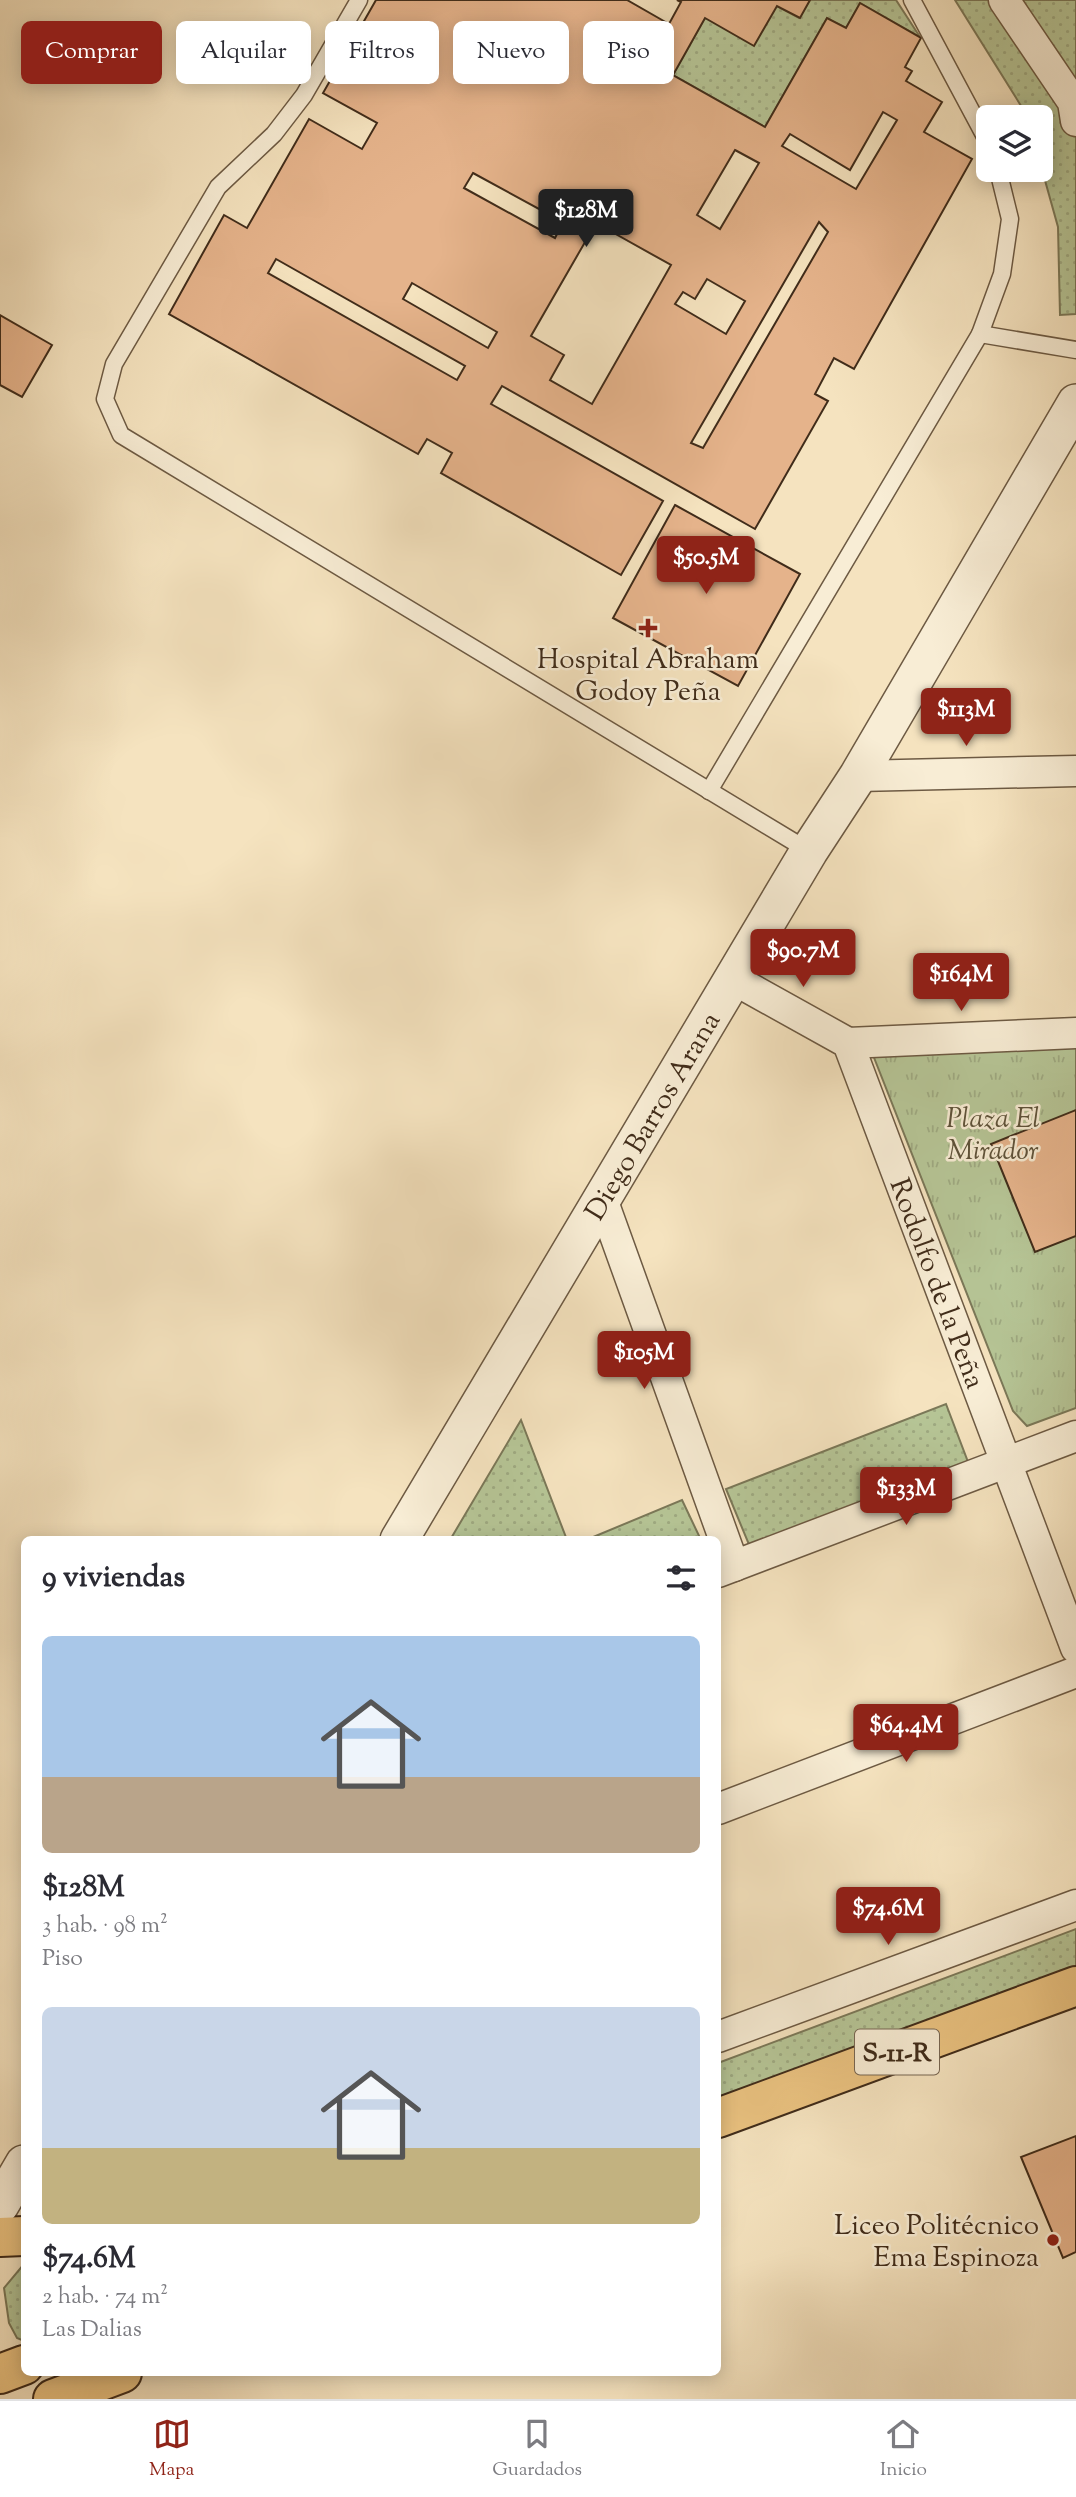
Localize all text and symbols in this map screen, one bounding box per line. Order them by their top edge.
chip: Comprar [21,21,162,84]
chip: Alquilar [176,21,311,84]
chip: Filtros [325,21,439,84]
chip: Nuevo [453,21,569,84]
chip: Piso [583,21,674,84]
map controls [976,105,1053,182]
button: layers [976,105,1053,182]
pin: $128M [537,190,635,249]
text: $128M [554,195,618,228]
pin: $50.5M [649,536,763,596]
text: $50.5M [673,542,739,575]
marker: Hospital Abraham Godoy Peña [638,618,658,638]
place label: Hospital Abraham Godoy Peña [537,641,759,713]
pin: $113M [917,688,1015,748]
text: $113M [937,694,995,727]
pin: $90.7M [746,930,860,989]
text: $90.7M [766,935,840,968]
pin: $164M [912,954,1010,1013]
text: $164M [929,959,993,992]
street label: Diego Barros Arana [577,1005,732,1229]
park label: Plaza El Mirador [946,1100,1040,1172]
street label: Rodolfo de la Peña [878,1173,993,1395]
pin: $105M [595,1332,693,1391]
text: $105M [613,1337,675,1370]
pin: $133M [857,1468,955,1527]
text: $133M [876,1473,936,1506]
text: 9 viviendas [42,1557,185,1600]
icon: filters [662,1559,700,1597]
icon: home [308,1681,434,1807]
pin: $64.4M [849,1704,963,1764]
text: $64.4M [869,1710,943,1743]
text: $128M [42,1867,125,1910]
pin: $74.6M [831,1888,945,1947]
text: $74.6M [852,1893,924,1926]
text: 3 hab. · 98 m² [42,1910,168,1943]
text: Piso [42,1943,83,1976]
road number: S-11-R [855,2030,939,2074]
icon: home [308,2052,434,2178]
place label: Liceo Politécnico Ema Espinoza [834,2207,1039,2279]
marker: Liceo Politécnico Ema Espinoza [1045,2232,1061,2248]
text: $74.6M [42,2238,136,2281]
text: 2 hab. · 74 m² [42,2281,168,2314]
text: Las Dalias [42,2314,142,2347]
tab: Mapa [149,2415,194,2484]
tab: Guardados [492,2415,582,2484]
tab: Inicio [880,2415,927,2484]

